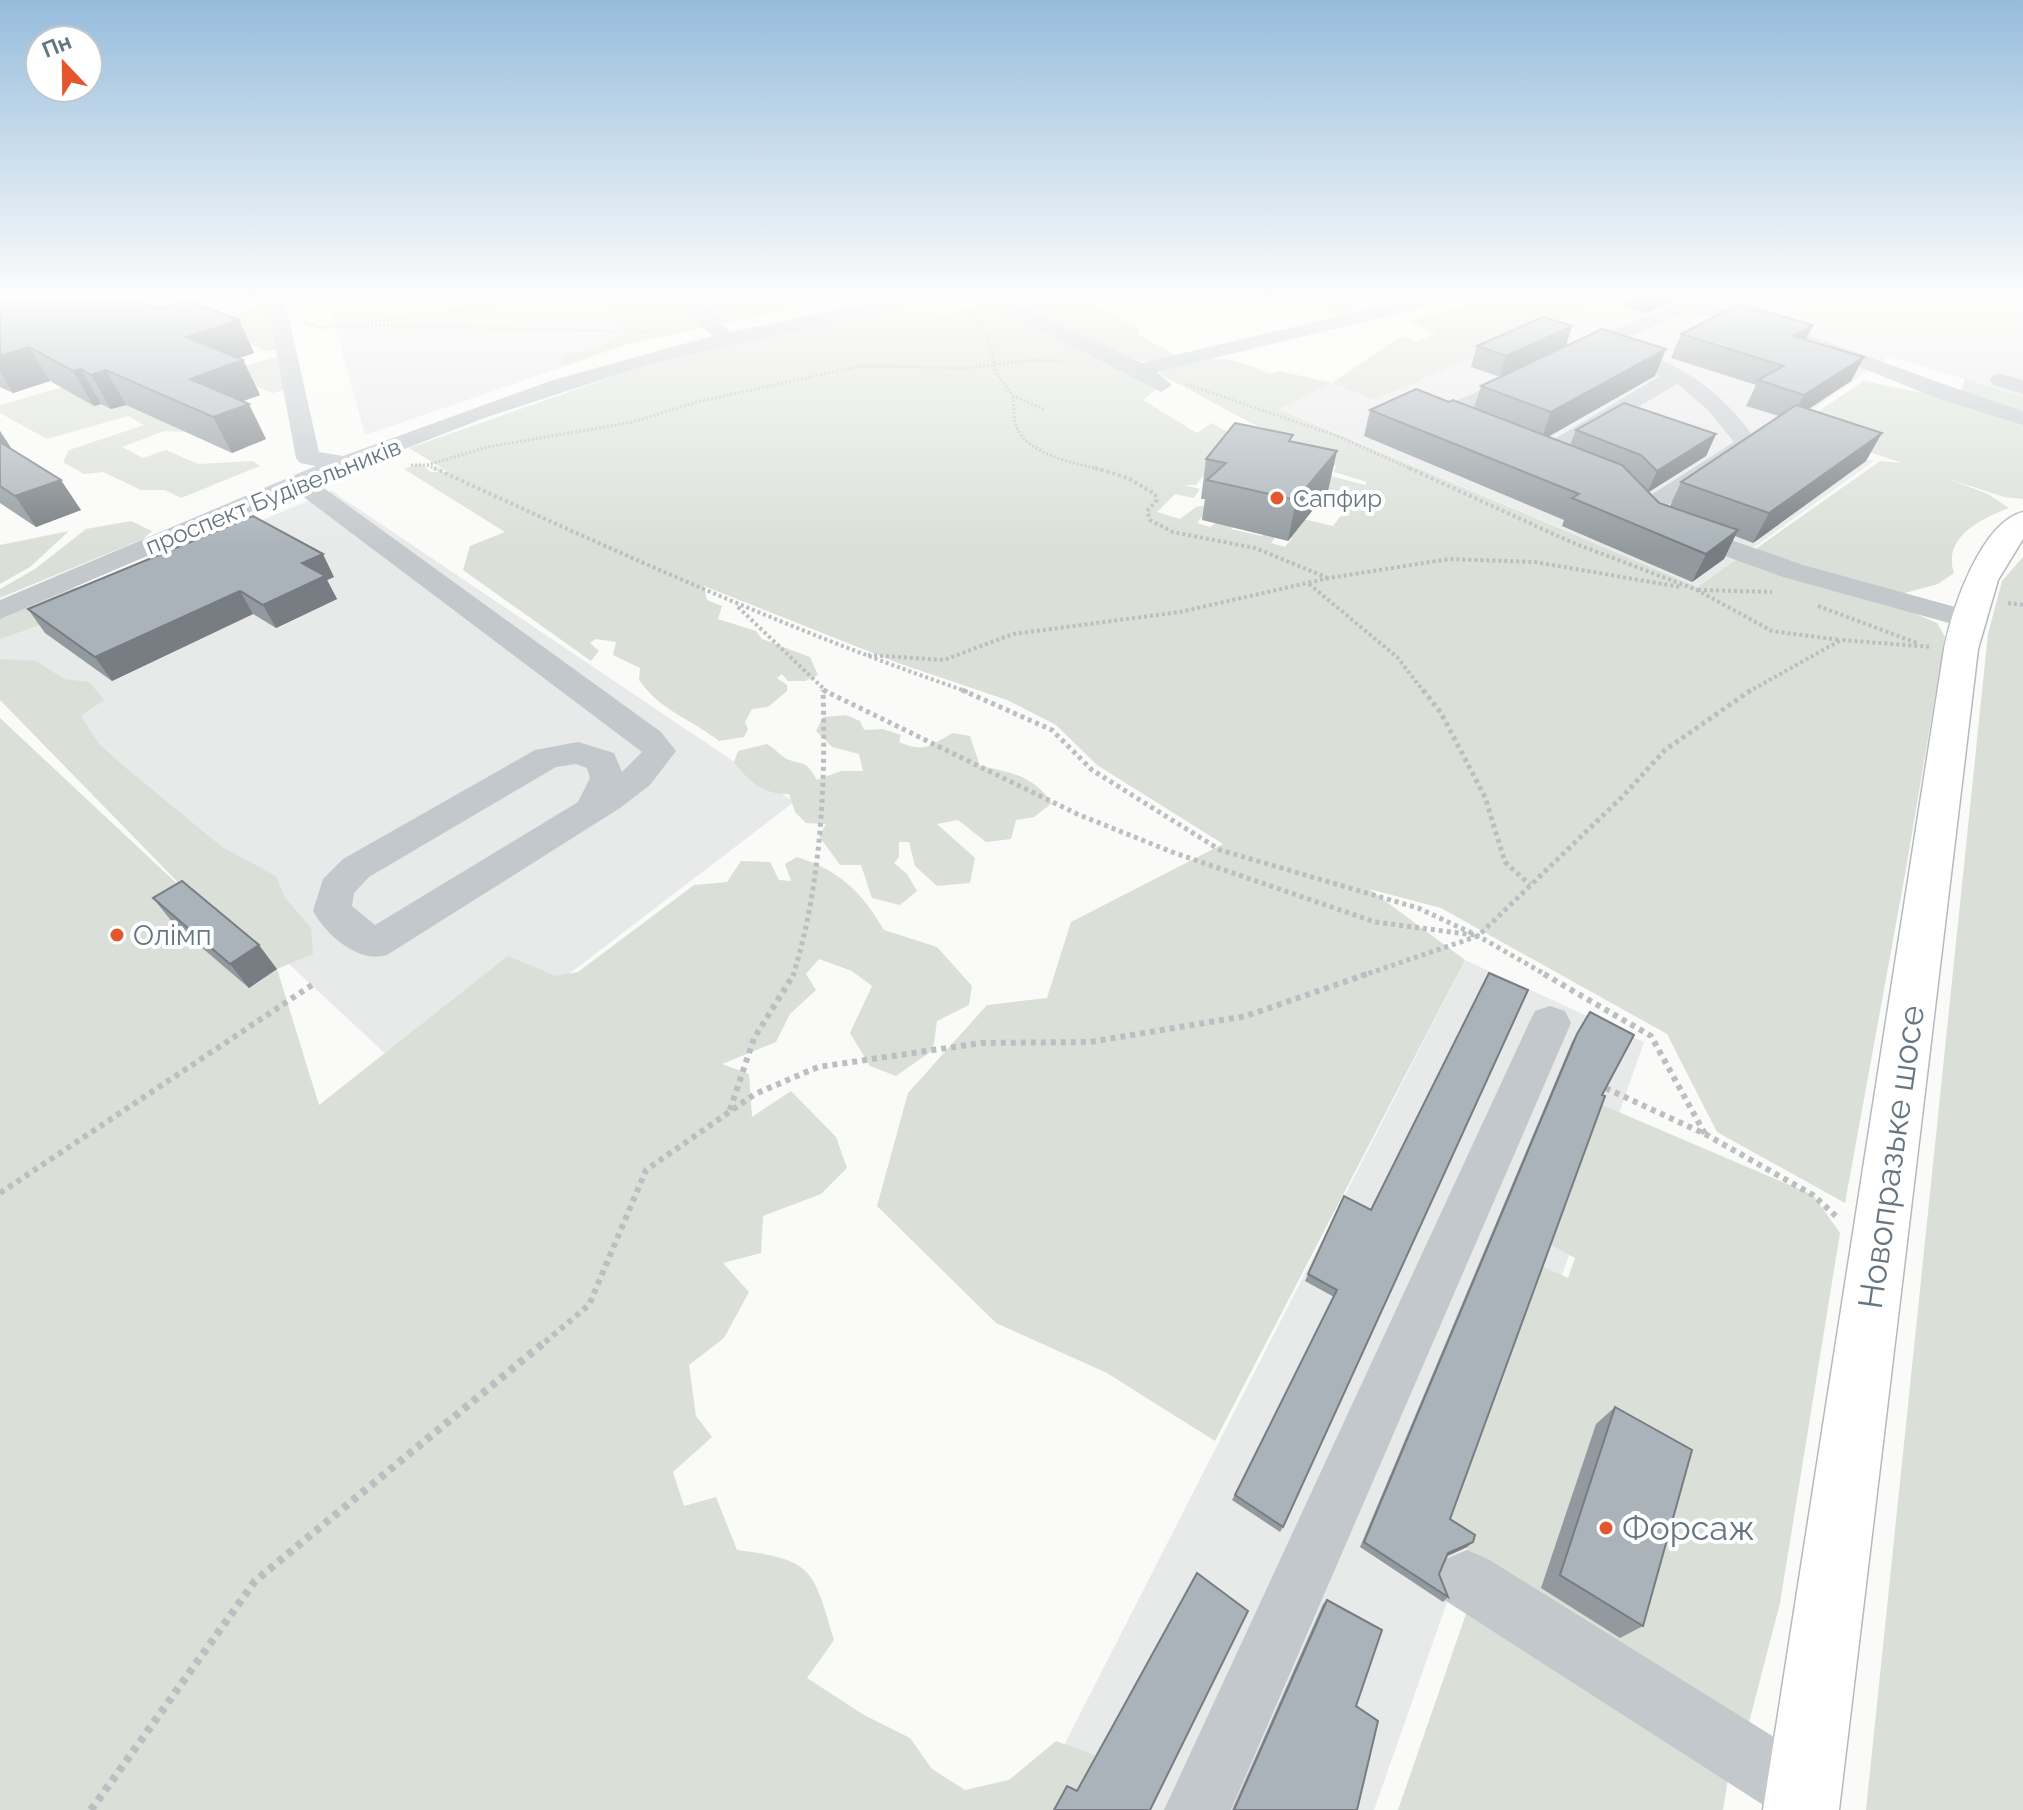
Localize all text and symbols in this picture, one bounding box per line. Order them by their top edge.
north arrow [24,24,104,104]
text: Пн [38,28,75,63]
street label: проспект Будівельників [141,432,405,560]
place label: Сапфир [1293,484,1382,513]
marker: Сапфир [1268,489,1286,507]
place label: Олімп [133,919,212,952]
marker: Олімп [108,926,126,944]
street label: Новопразьке шосе [1850,1003,1932,1311]
place label: Форсаж [1622,1508,1755,1548]
marker: Форсаж [1597,1519,1615,1537]

